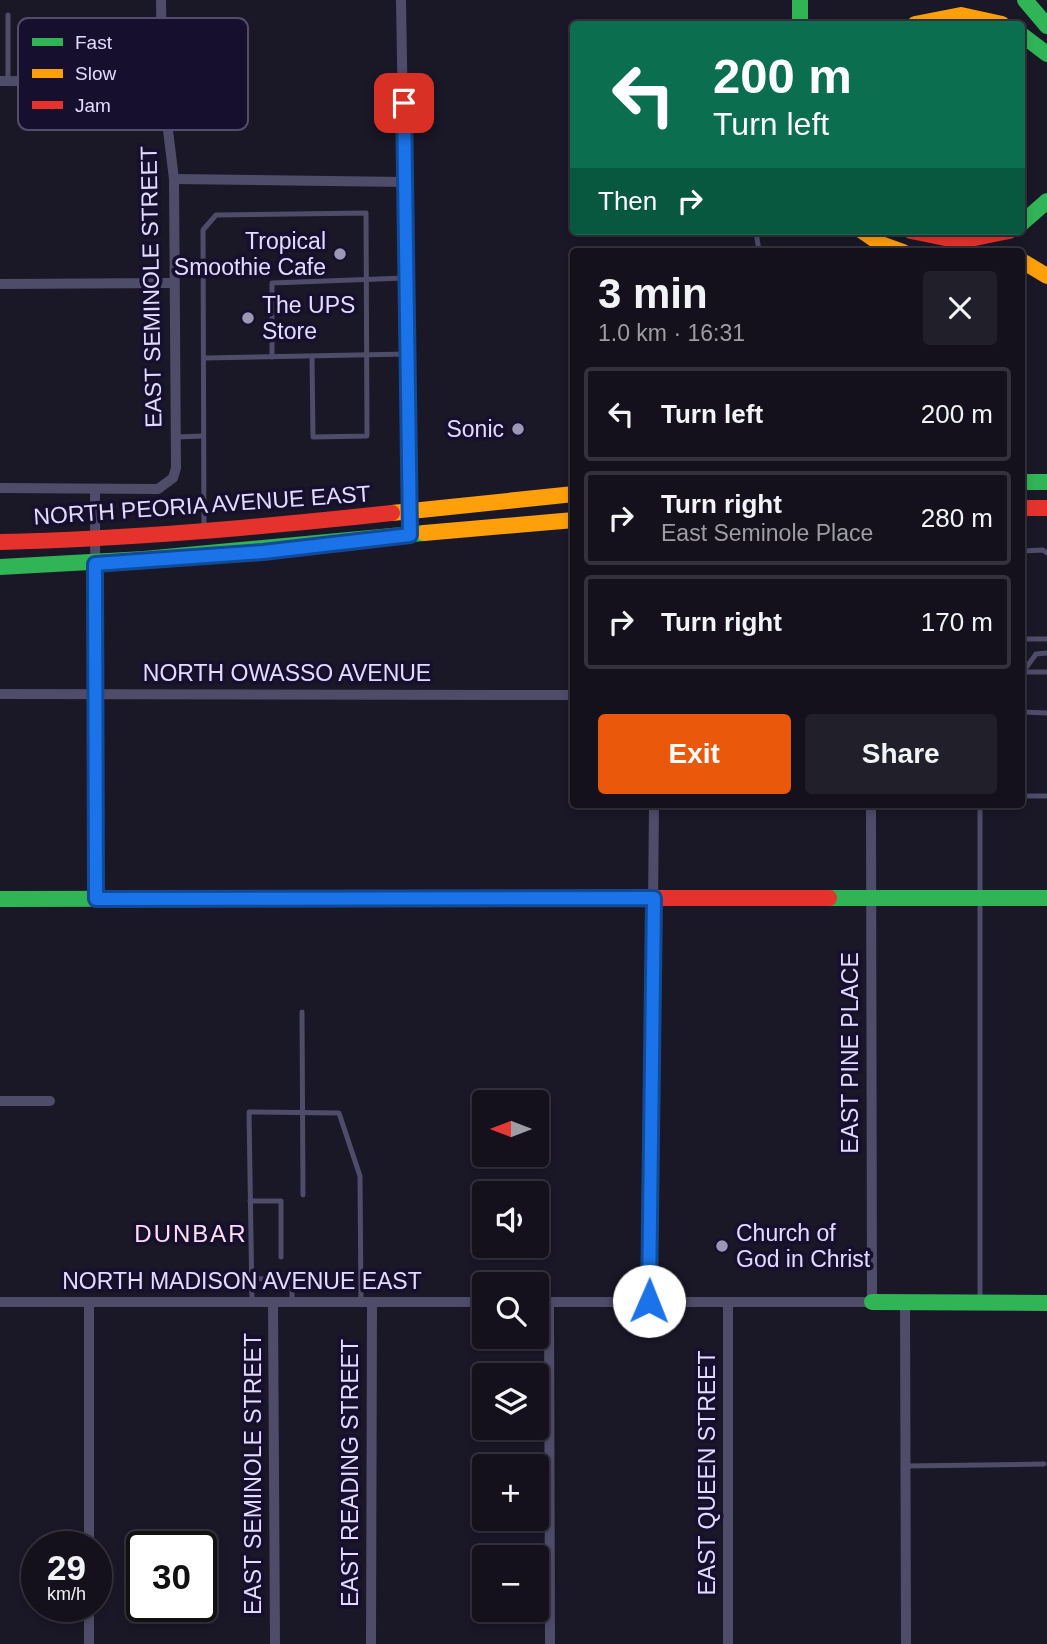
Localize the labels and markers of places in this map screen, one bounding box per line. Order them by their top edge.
pin [374,73,434,133]
place label: Tropical Smoothie Cafe [174,228,326,280]
marker: Tropical Smoothie Cafe [332,246,348,262]
place label: The UPS Store [262,292,355,344]
marker: The UPS Store [240,310,256,326]
place label: Sonic [446,416,504,442]
marker: Sonic [510,421,526,437]
place label: Church of God in Christ [736,1220,871,1272]
marker: Church of God in Christ [714,1238,730,1254]

